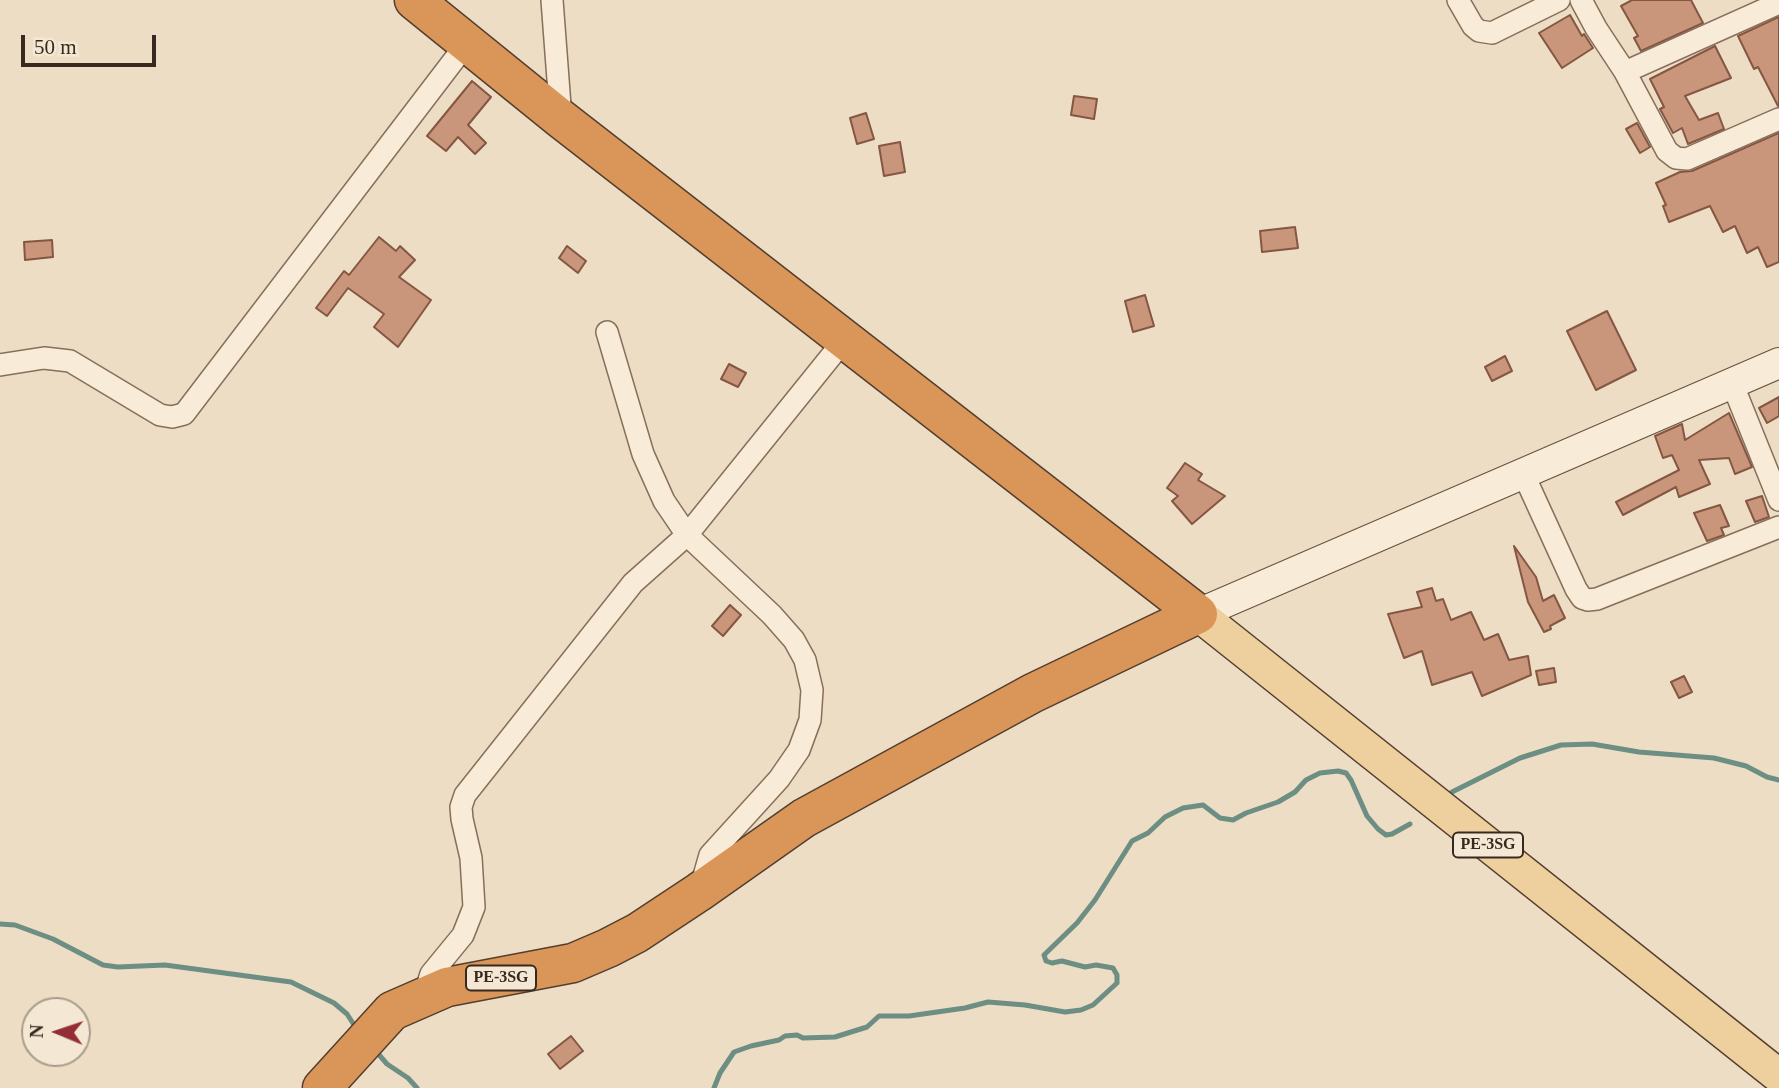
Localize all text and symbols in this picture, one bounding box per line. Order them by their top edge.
scale bar [24,21,159,65]
text: 50 m [34,35,77,59]
road number: PE-3SG [1453,832,1523,858]
road number: PE-3SG [466,966,536,990]
north arrow [21,997,91,1067]
text: N [26,1024,47,1039]

